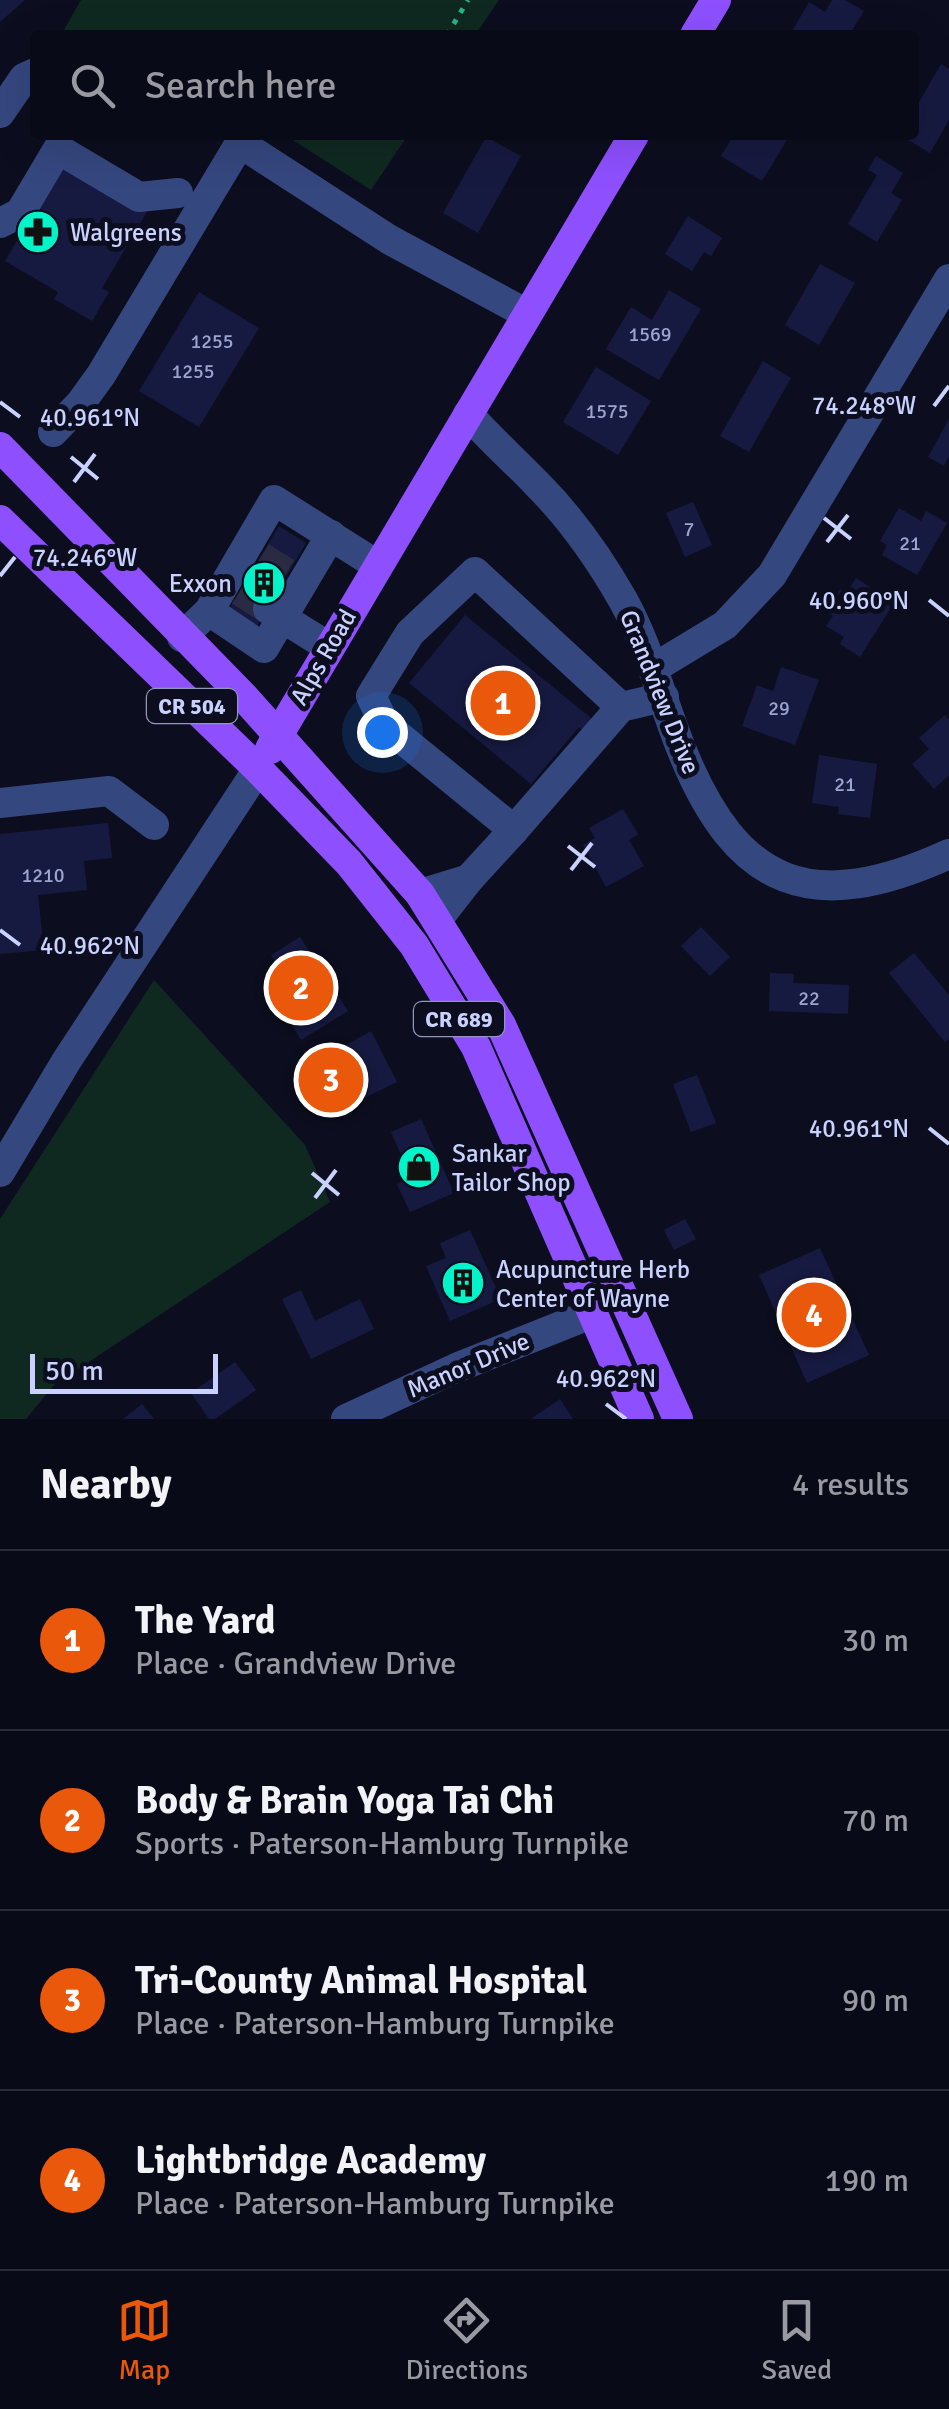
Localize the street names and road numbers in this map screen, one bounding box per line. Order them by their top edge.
street label: Alps Road [283,604,363,710]
street label: Grandview Drive [613,605,707,779]
road number: CR 504 [147,689,237,723]
road number: CR 689 [414,1002,504,1036]
street label: Manor Drive [402,1325,534,1405]

